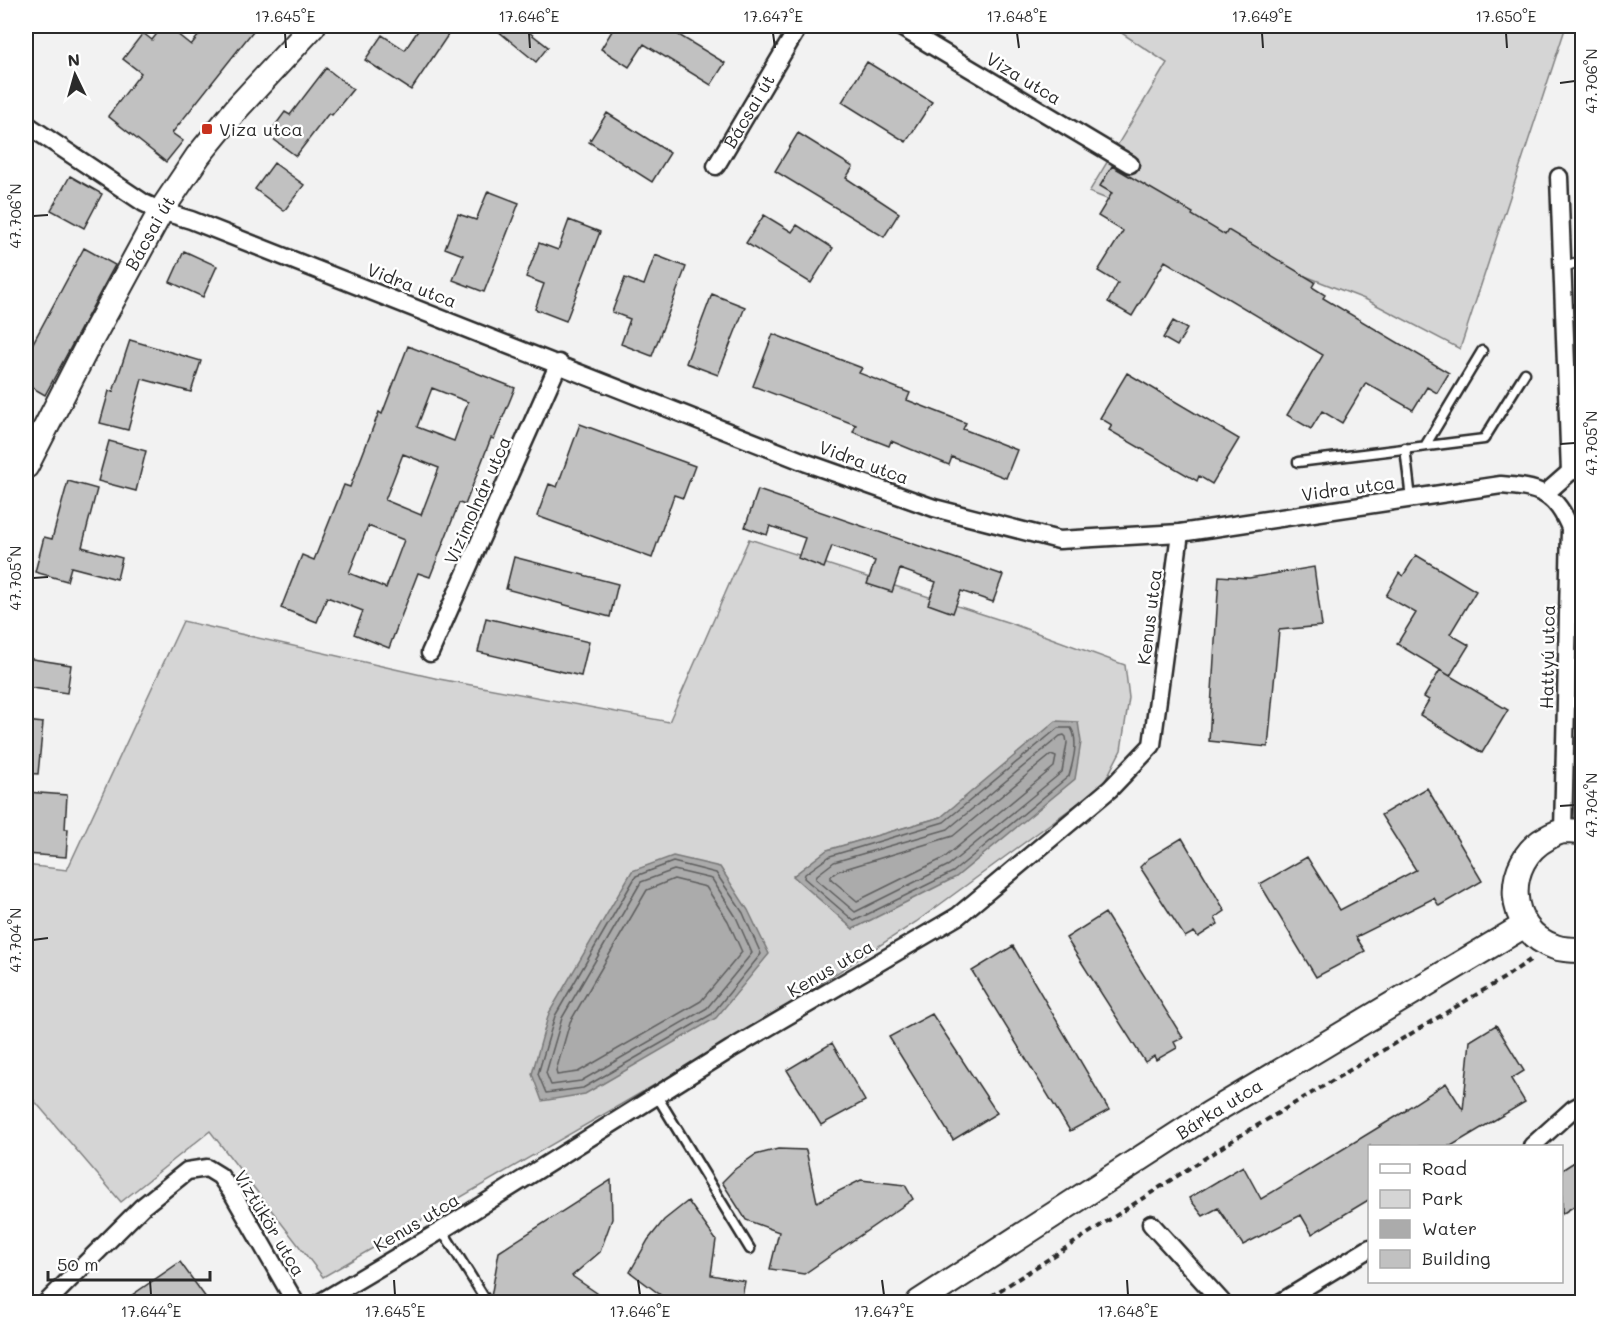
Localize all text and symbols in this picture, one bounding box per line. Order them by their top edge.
text: 17.645°E [255,6,316,26]
text: 17.646°E [499,6,560,26]
text: 17.647°E [743,6,803,26]
text: 17.648°E [987,6,1048,26]
text: 17.649°E [1232,6,1293,26]
text: 17.650°E [1476,6,1537,26]
north arrow [45,45,105,105]
street label: Viza utca [982,46,1066,110]
text: 47.706°N [1581,48,1601,114]
text: N [67,49,81,71]
street label: Bácsai út [717,70,780,152]
place label: Viza utca [219,117,303,141]
marker: Viza utca [200,122,214,136]
text: 47.706°N [5,183,25,249]
street label: Bácsai út [119,191,180,274]
street label: Vidra utca [364,257,460,313]
text: 47.705°N [1581,411,1601,475]
street label: Vizimolnár utca [438,432,516,568]
street label: Vidra utca [816,435,912,489]
street label: Vidra utca [1300,470,1396,506]
text: 47.705°N [5,546,25,610]
street label: Kenus utca [1131,568,1167,666]
street label: Hattyú utca [1534,605,1560,709]
text: 47.704°N [1581,773,1601,837]
text: 47.704°N [5,908,25,972]
street label: Kenus utca [782,934,878,1002]
street label: Bárka utca [1171,1073,1267,1144]
legend [1368,1145,1563,1283]
text: Road [1422,1156,1467,1180]
street label: Víztükör utca [229,1166,311,1280]
text: Park [1422,1186,1463,1210]
street label: Kenus utca [369,1187,463,1257]
text: Water [1422,1216,1477,1240]
scale bar [48,1244,210,1282]
text: Building [1422,1246,1490,1270]
text: 50 m [57,1252,99,1276]
text: 17.644°E [121,1301,182,1321]
text: 17.645°E [365,1301,426,1321]
text: 17.646°E [610,1301,671,1321]
text: 17.647°E [854,1301,914,1321]
text: 17.648°E [1098,1301,1159,1321]

